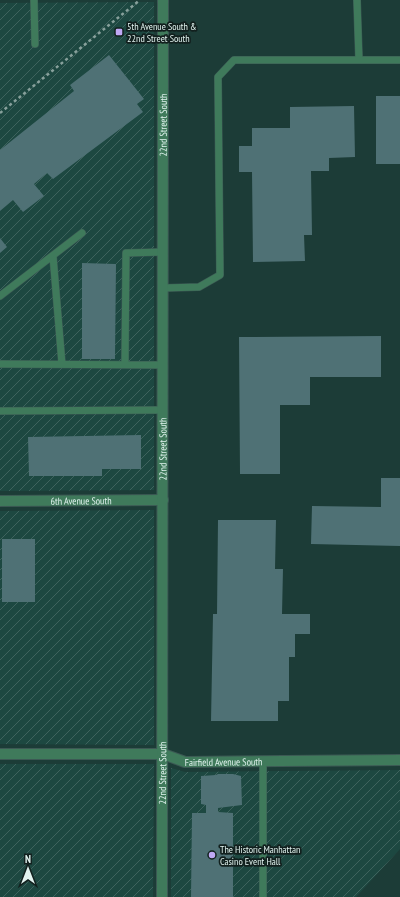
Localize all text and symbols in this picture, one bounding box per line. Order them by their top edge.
place label: 5th Avenue South & 22nd Street South [127,20,197,45]
marker: 5th Avenue South & 22nd Street South [114,27,124,37]
street label: 22nd Street South [156,94,169,156]
street label: 22nd Street South [156,418,169,480]
street label: 6th Avenue South [50,494,112,507]
street label: 22nd Street South [156,742,169,804]
street label: Fairfield Avenue South [185,755,262,769]
place label: The Historic Manhattan Casino Event Hall [220,843,300,868]
north arrow [8,849,48,889]
marker: The Historic Manhattan Casino Event Hall [207,850,217,860]
text: N [25,852,31,866]

